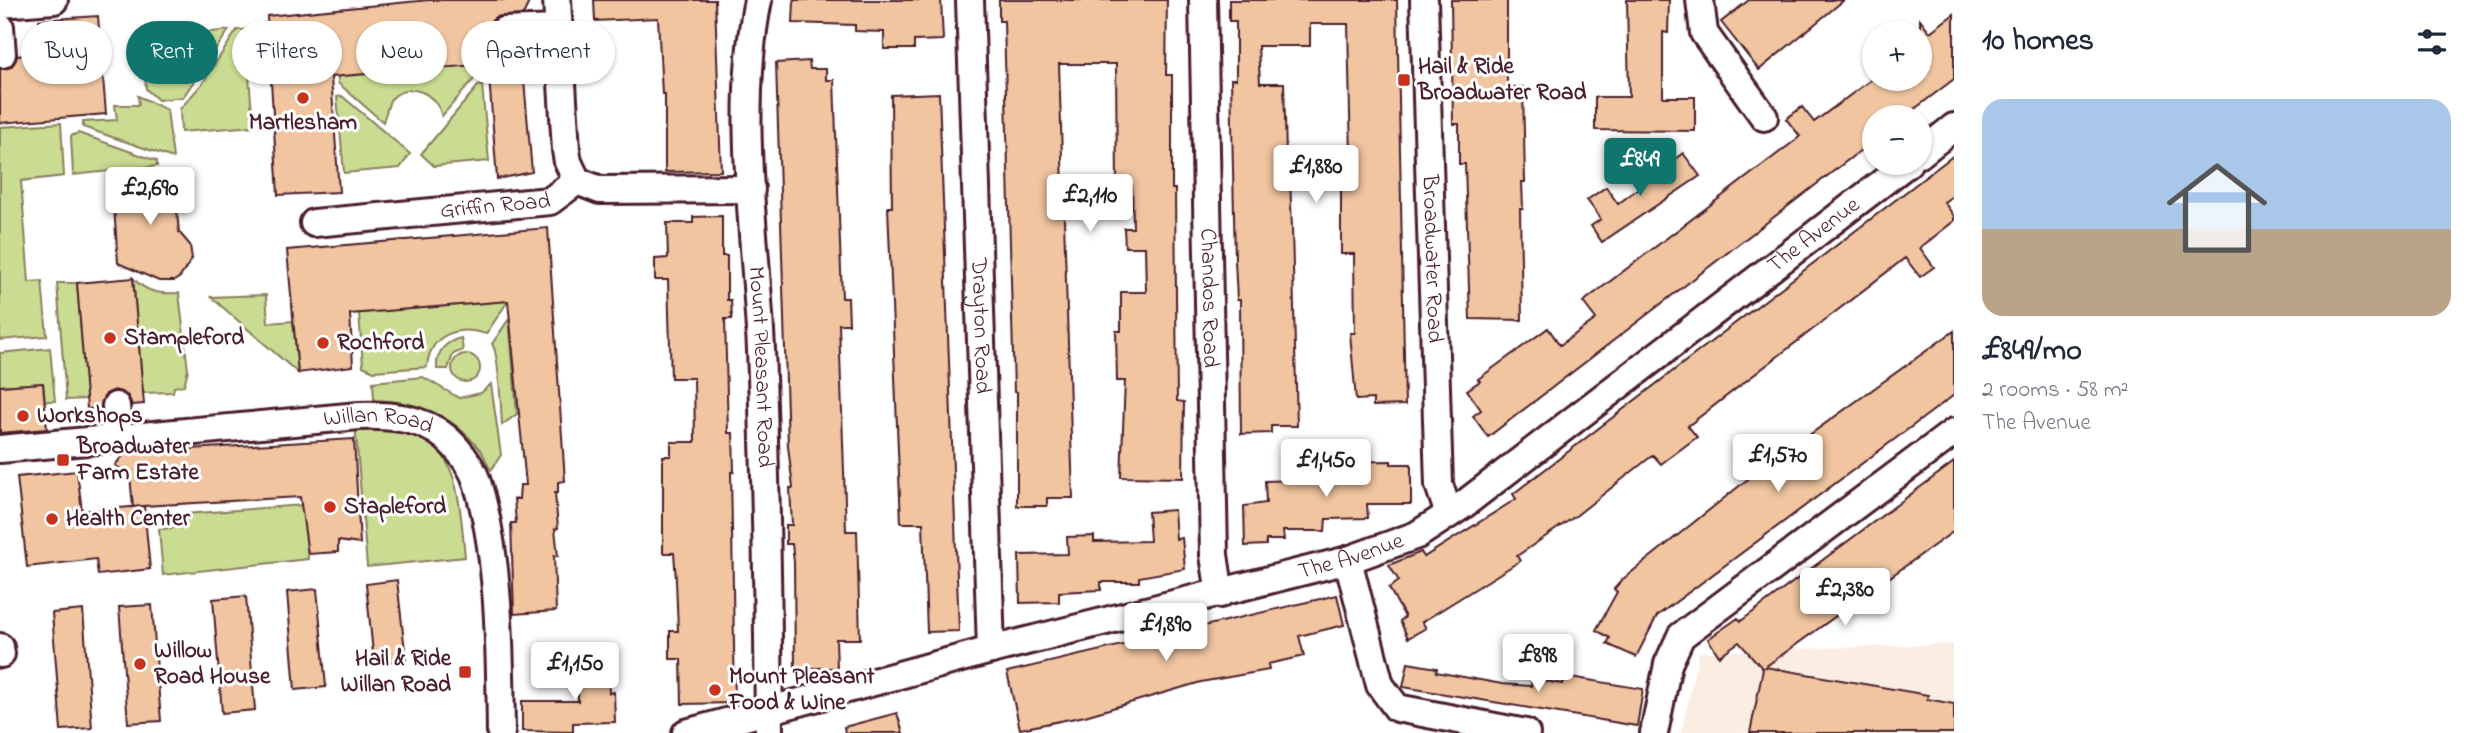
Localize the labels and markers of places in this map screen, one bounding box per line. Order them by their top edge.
place label: Hail & Ride Broadwater Road [1417,51,1586,110]
marker: Hail & Ride Broadwater Road [1396,72,1412,88]
marker: Martlesham [295,90,311,106]
place label: Martlesham [249,107,357,140]
pin: £849 [1599,138,1681,198]
pin: £1,880 [1259,146,1373,205]
pin: £2,690 [93,168,207,227]
pin: £2,110 [1033,174,1147,234]
place label: Stampleford [124,322,244,355]
place label: Rochford [337,327,424,360]
marker: Stampleford [102,330,118,346]
marker: Rochford [315,335,331,351]
place label: Workshops [37,400,143,433]
marker: Workshops [15,408,31,424]
place label: Broadwater Farm Estate [76,431,200,490]
pin: £1,570 [1721,434,1835,494]
pin: £1,450 [1269,440,1383,499]
marker: Broadwater Farm Estate [55,452,71,468]
place label: Stapleford [344,491,446,524]
marker: Stapleford [322,499,338,515]
place label: Health Center [66,503,191,536]
marker: Health Center [44,511,60,527]
pin: £2,380 [1788,568,1902,628]
pin: £1,890 [1109,604,1223,663]
pin: £898 [1497,634,1579,694]
place label: Willow Road House [154,635,271,694]
pin: £1,150 [518,642,632,702]
place label: Hail & Ride Willan Road [341,643,452,702]
marker: Willow Road House [132,656,148,672]
place label: Mount Pleasant Food & Wine [728,661,875,720]
marker: Hail & Ride Willan Road [457,664,473,680]
marker: Mount Pleasant Food & Wine [707,682,723,698]

